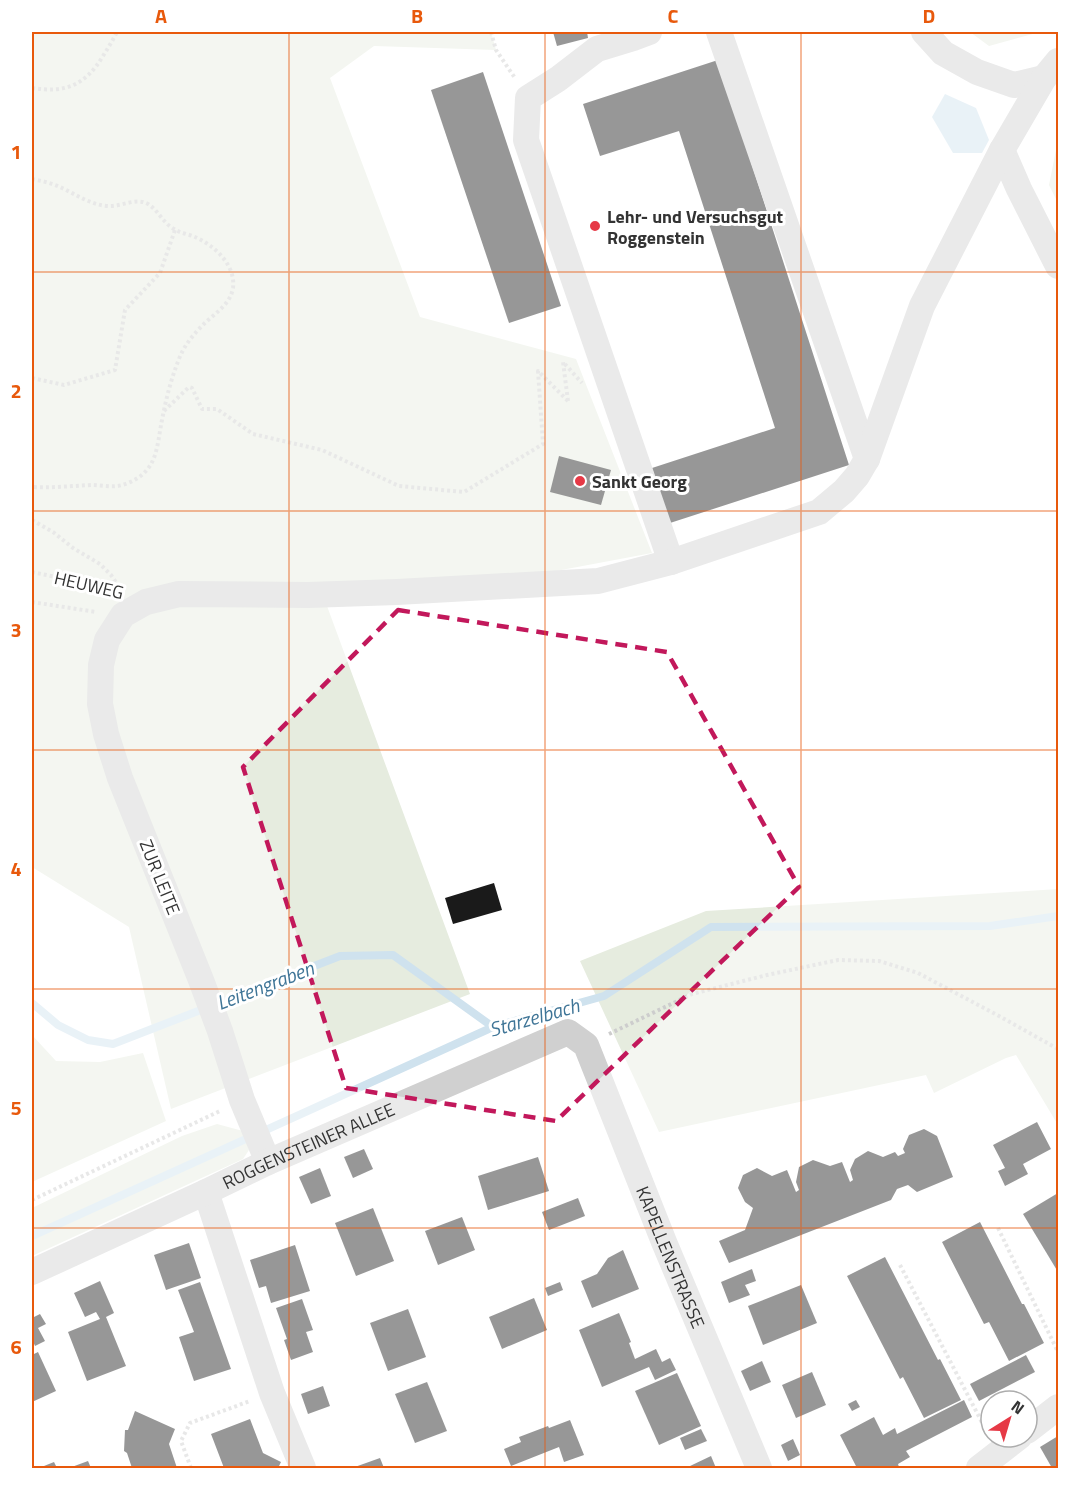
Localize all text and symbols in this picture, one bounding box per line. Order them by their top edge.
text: A [155,0,167,31]
text: B [411,0,423,31]
text: C [668,0,679,31]
text: D [923,0,935,31]
text: 1 [10,136,22,167]
place label: Lehr- und Versuchsgut Roggenstein [607,203,784,251]
marker: Lehr- und Versuchsgut Roggenstein [588,219,602,233]
text: 2 [10,375,22,406]
place label: Sankt Georg [592,468,687,495]
marker: Sankt Georg [573,474,587,488]
street label: HEUWEG [52,564,126,606]
text: 3 [10,614,22,645]
street label: ZUR LEITE [133,835,187,919]
text: 4 [10,853,22,884]
water label: Leitengraben [212,952,319,1018]
water label: Starzelbach [485,989,584,1045]
text: 5 [10,1092,22,1123]
street label: ROGGENSTEINER ALLEE [218,1095,399,1196]
street label: KAPELLENSTRASSE [630,1182,712,1332]
text: 6 [10,1331,22,1362]
north arrow [979,1389,1039,1449]
text: N [1006,1394,1030,1420]

